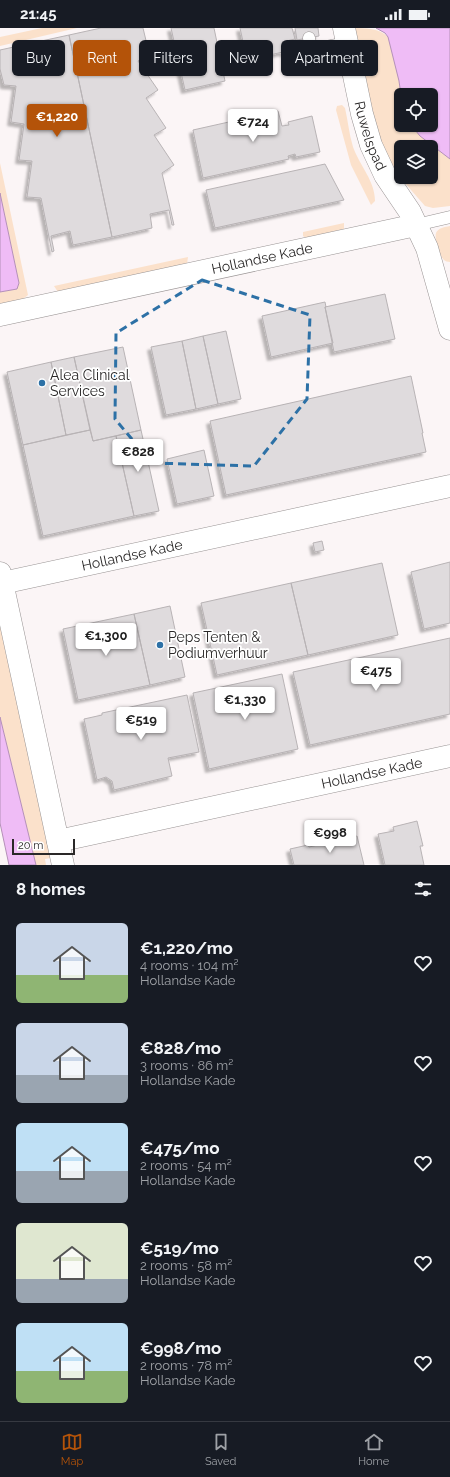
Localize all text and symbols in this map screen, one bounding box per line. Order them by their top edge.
text: 21:45 [20,5,56,23]
chip: Buy [12,40,65,76]
chip: Rent [73,40,131,76]
chip: Filters [139,40,207,76]
chip: New [215,40,273,76]
chip: Apartment [281,40,378,76]
map controls [394,88,438,184]
button: locate [394,88,438,132]
street label: Ruwelspad [352,100,390,173]
pin: €1,220 [24,104,90,138]
text: €1,220 [36,109,78,124]
pin: €724 [229,109,277,143]
text: €724 [237,114,269,129]
button: layers [394,140,438,184]
street label: Hollandse Kade [210,240,314,277]
place label: Alea Clinical Services [50,367,130,399]
marker: Alea Clinical Services [37,378,47,388]
pin: €828 [114,439,162,473]
text: €828 [121,444,155,459]
street label: Hollandse Kade [80,536,184,574]
pin: €1,300 [73,623,139,657]
text: €1,300 [84,628,128,643]
place label: Peps Tenten & Podiumverhuur [168,629,268,661]
marker: Peps Tenten & Podiumverhuur [155,640,165,650]
pin: €475 [352,658,400,692]
text: €475 [360,663,392,678]
pin: €1,330 [212,687,278,721]
text: €1,330 [224,692,266,707]
pin: €519 [117,707,165,741]
text: €519 [125,712,157,727]
street label: Hollandse Kade [320,754,424,792]
pin: €998 [306,820,354,854]
text: €998 [313,825,347,840]
scale bar [12,837,75,856]
text: 20 m [18,839,43,852]
icon: filters [412,878,434,900]
text: 8 homes [16,879,85,899]
text: €1,220/mo [140,938,233,958]
icon: home [48,939,96,987]
icon: heart [412,952,434,974]
text: 4 rooms · 104 m² [140,958,238,973]
text: Hollandse Kade [140,973,235,988]
text: €828/mo [140,1038,221,1058]
icon: home [48,1039,96,1087]
icon: heart [412,1052,434,1074]
text: 3 rooms · 86 m² [140,1058,233,1073]
text: Hollandse Kade [140,1073,235,1088]
text: €475/mo [140,1138,219,1158]
icon: home [48,1139,96,1187]
icon: heart [412,1152,434,1174]
text: 2 rooms · 54 m² [140,1158,232,1173]
text: Hollandse Kade [140,1173,235,1188]
text: €519/mo [140,1238,219,1258]
icon: home [48,1239,96,1287]
icon: heart [412,1252,434,1274]
text: 2 rooms · 58 m² [140,1258,232,1273]
text: Hollandse Kade [140,1273,235,1288]
text: €998/mo [140,1338,221,1358]
icon: home [48,1339,96,1387]
icon: heart [412,1352,434,1374]
text: 2 rooms · 78 m² [140,1358,232,1373]
text: Hollandse Kade [140,1373,235,1388]
tab: Map [61,1431,83,1468]
tab: Saved [205,1431,236,1468]
tab: Home [358,1431,389,1468]

